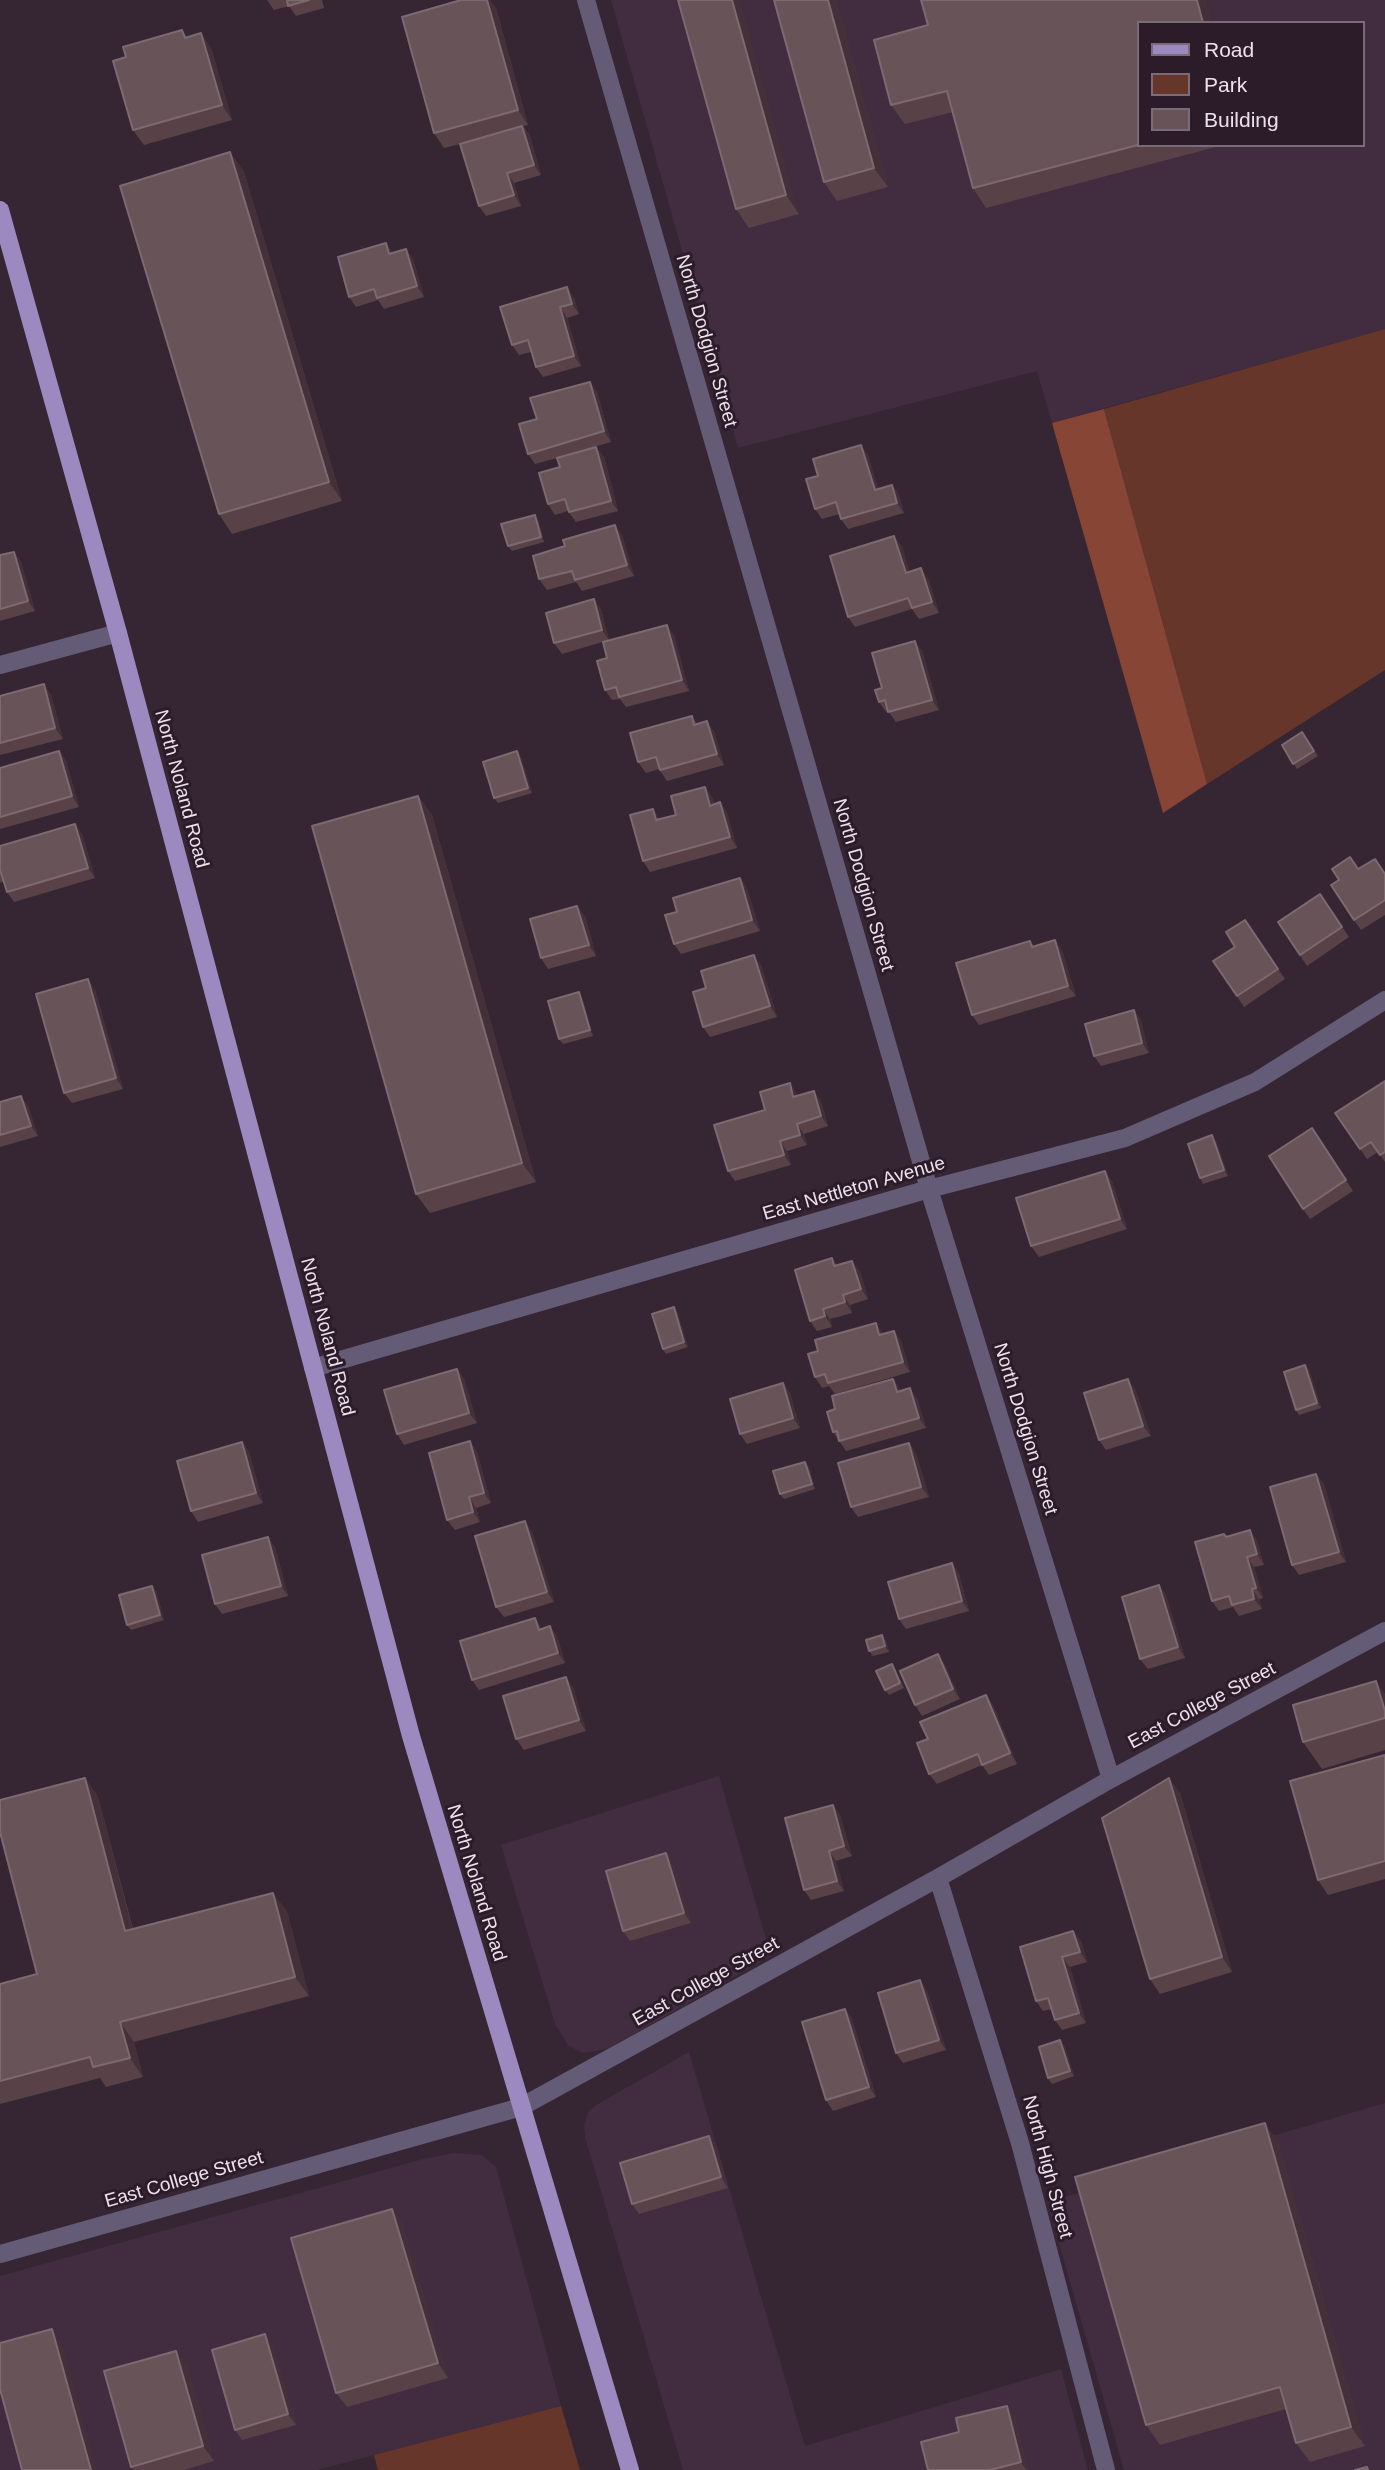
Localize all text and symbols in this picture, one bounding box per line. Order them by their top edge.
legend [1136,21,1364,147]
text: Road [1204,38,1254,61]
text: Park [1204,73,1247,96]
text: Building [1204,108,1279,131]
street label: North Dodgion Street [670,252,742,430]
street label: North Noland Road [149,707,213,871]
street label: North Dodgion Street [827,796,899,974]
street label: East Nettleton Avenue [760,1152,948,1226]
street label: North Noland Road [295,1255,359,1419]
street label: North Dodgion Street [988,1340,1062,1518]
street label: East College Street [1124,1658,1280,1754]
street label: North Noland Road [441,1802,511,1964]
street label: East College Street [629,1932,783,2032]
street label: North High Street [1017,2093,1077,2241]
street label: East College Street [102,2146,266,2214]

